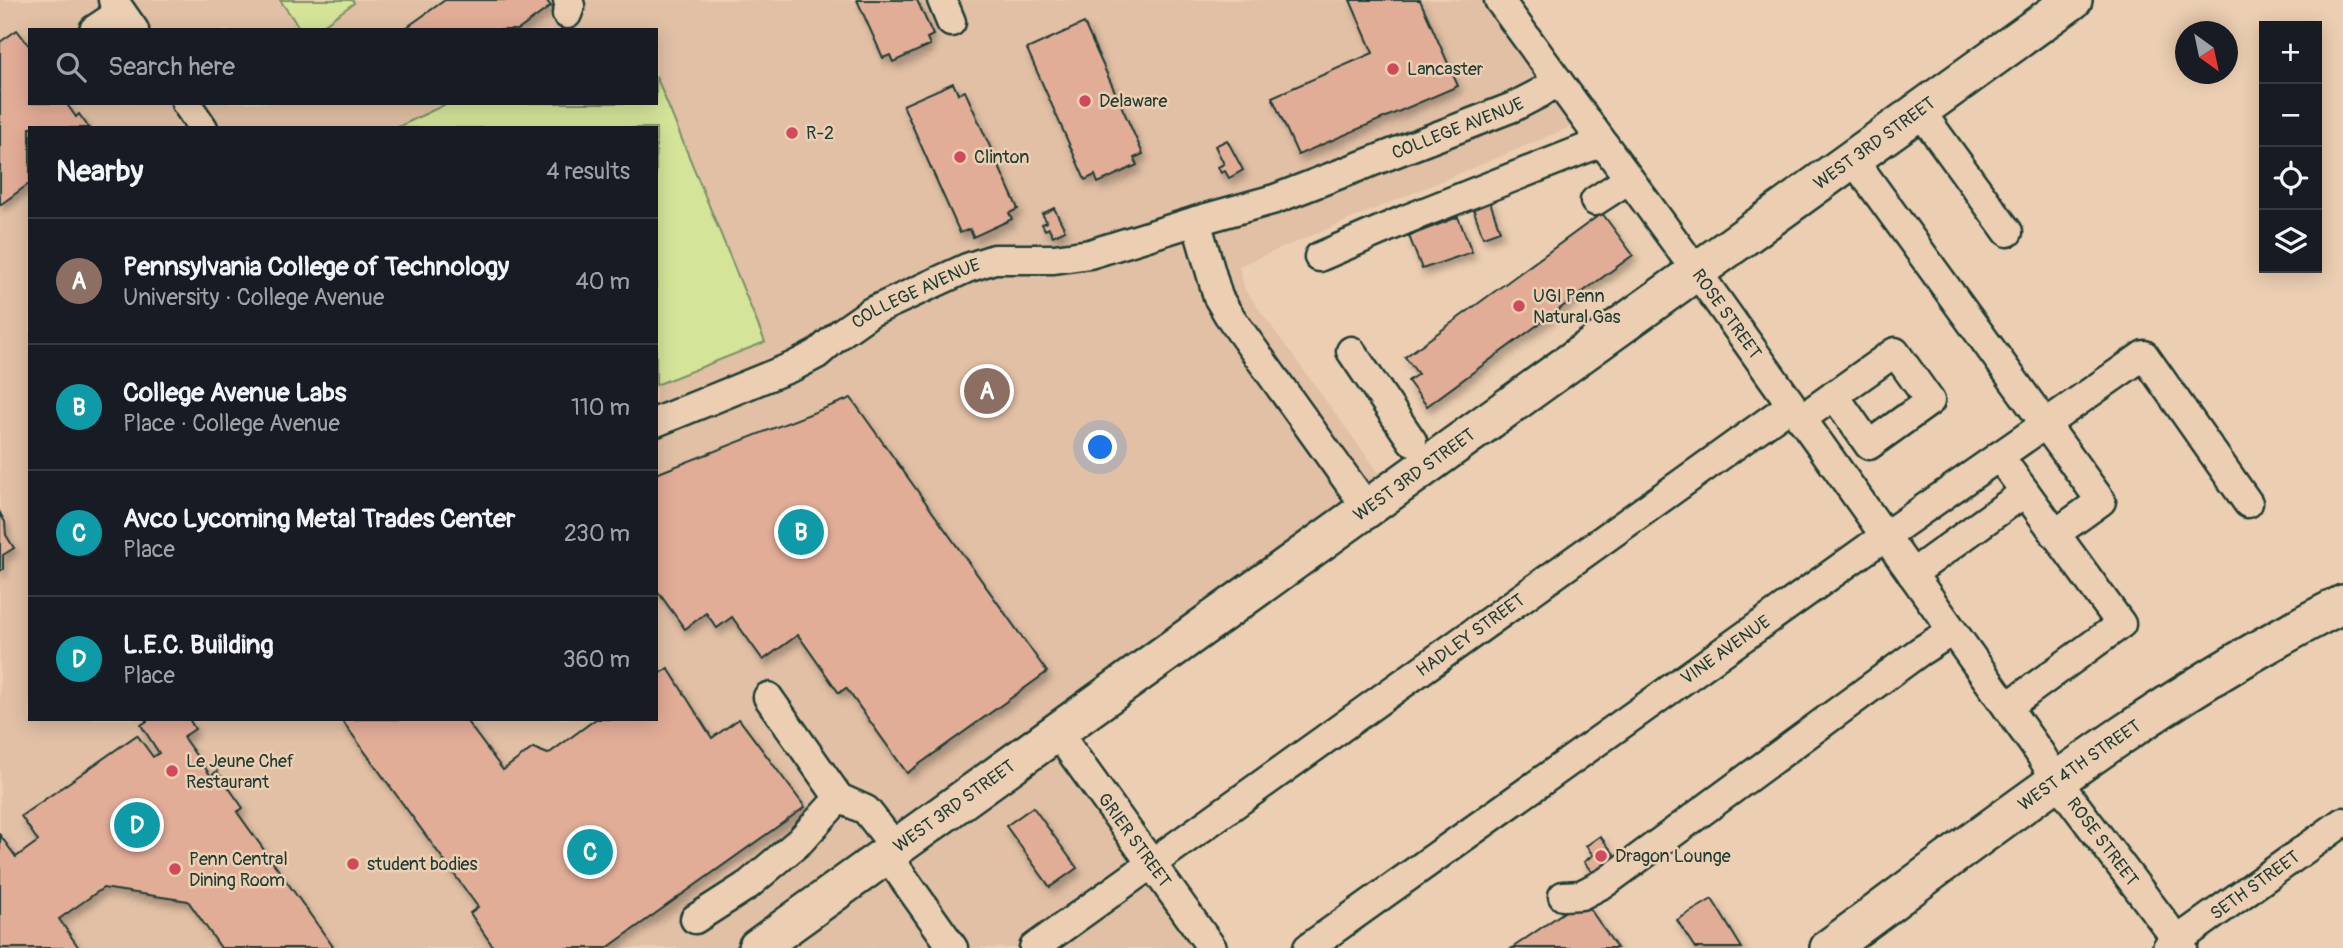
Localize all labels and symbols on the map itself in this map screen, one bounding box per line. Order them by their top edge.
north arrow [2175,21,2238,84]
place label: Lancaster [1407,58,1484,81]
marker: Lancaster [1385,61,1401,77]
place label: Delaware [1099,90,1167,113]
street label: COLLEGE AVENUE [1389,92,1528,165]
street label: WEST 3RD STREET [1809,92,1940,195]
marker: Delaware [1077,93,1093,109]
place label: R-2 [806,122,834,145]
marker: R-2 [784,125,800,141]
place label: Clinton [974,146,1029,169]
marker: Clinton [952,149,968,165]
street label: COLLEGE AVENUE [847,253,983,334]
street label: ROSE STREET [1687,265,1766,364]
place label: UGI Penn Natural Gas [1533,285,1621,329]
marker: UGI Penn Natural Gas [1511,298,1527,314]
pin: A [964,365,1010,417]
street label: WEST 3RD STREET [1349,423,1480,527]
your location [1083,430,1117,464]
pin: B [778,506,824,558]
street label: HADLEY STREET [1412,589,1529,682]
street label: VINE AVENUE [1677,611,1775,690]
street label: WEST 4TH STREET [2014,715,2145,816]
place label: Le Jeune Chef Restaurant [186,750,295,794]
street label: WEST 3RD STREET [889,755,1020,858]
marker: Le Jeune Chef Restaurant [164,763,180,779]
street label: GRIER STREET [1092,789,1176,892]
street label: ROSE STREET [2062,793,2143,891]
pin: D [114,799,160,851]
pin: C [567,826,613,878]
place label: Dragon Lounge [1615,845,1731,868]
street label: SETH STREET [2206,846,2304,925]
place label: Penn Central Dining Room [189,848,288,892]
marker: Dragon Lounge [1593,848,1609,864]
place label: student bodies [367,853,478,876]
marker: student bodies [345,856,361,872]
marker: Penn Central Dining Room [167,861,183,877]

